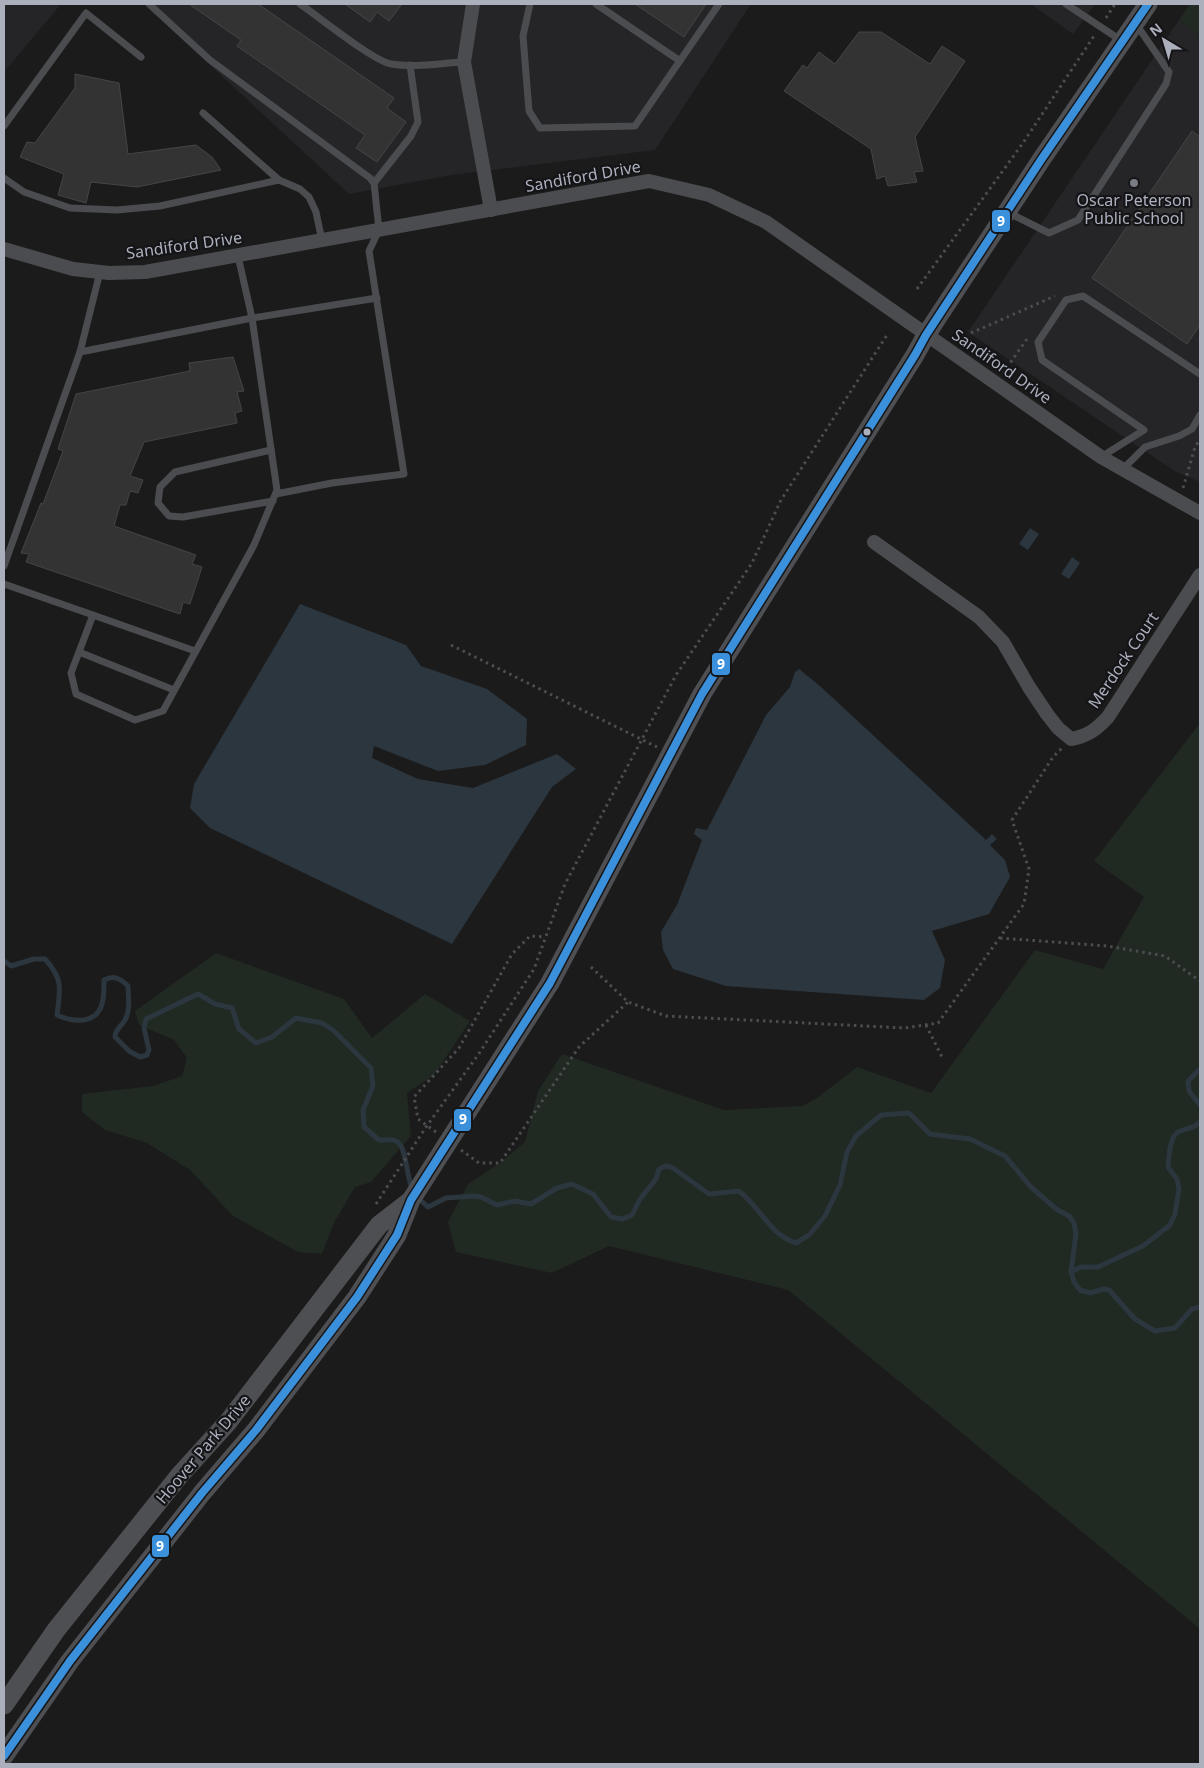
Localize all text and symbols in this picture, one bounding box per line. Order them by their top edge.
north arrow [1139,15,1189,65]
text: N [1145,18,1166,40]
street label: Sandiford Drive [524,155,642,197]
marker: Oscar Peterson Public School [1128,177,1140,189]
place label: Oscar Peterson Public School [1077,189,1191,229]
line badge: 9 [991,209,1011,233]
text: 9 [997,211,1005,230]
street label: Sandiford Drive [125,226,243,264]
street label: Sandiford Drive [948,324,1056,408]
unlabelled marker [862,427,872,437]
street label: Merdock Court [1083,607,1164,712]
line badge: 9 [711,652,731,676]
text: 9 [717,654,725,673]
line badge: 9 [453,1108,472,1132]
text: 9 [459,1109,467,1128]
street label: Hoover Park Drive [151,1390,255,1508]
line badge: 9 [151,1534,170,1558]
text: 9 [156,1536,164,1555]

